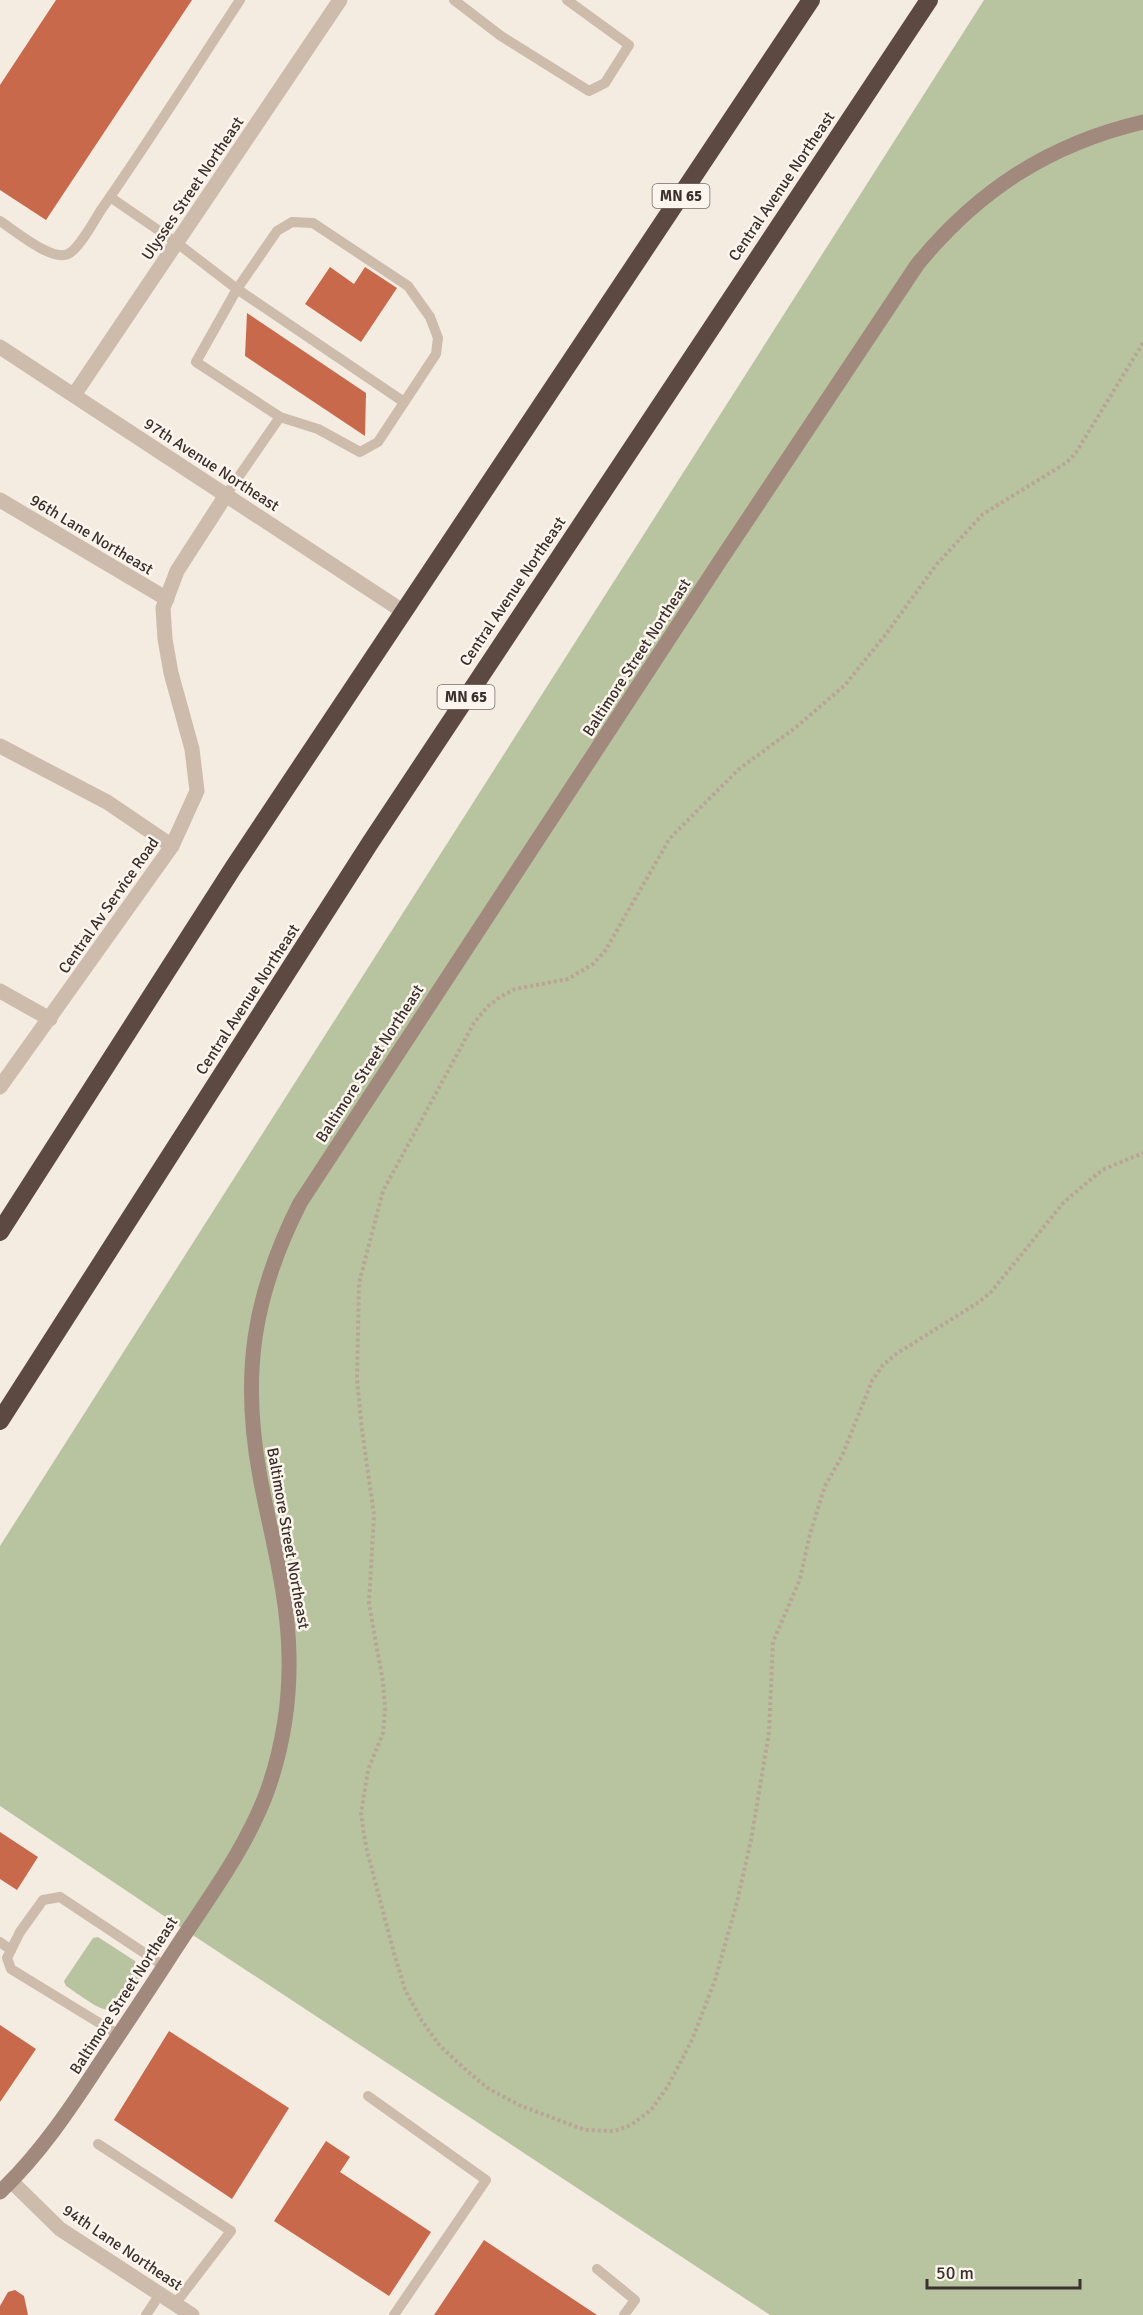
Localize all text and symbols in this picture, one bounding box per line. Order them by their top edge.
street label: Central Avenue Northeast [724,108,840,265]
street label: Ulysses Street Northeast [137,113,249,264]
road number: MN 65 [652,184,710,208]
street label: 97th Avenue Northeast [140,414,283,516]
street label: 96th Lane Northeast [26,490,157,580]
street label: Central Avenue Northeast [455,513,571,670]
street label: Baltimore Street Northeast [578,575,696,740]
road number: MN 65 [438,685,494,709]
street label: Central Av Service Road [54,833,164,978]
street label: Central Avenue Northeast [192,920,304,1079]
street label: Baltimore Street Northeast [311,981,429,1146]
street label: Baltimore Street Northeast [262,1446,314,1631]
street label: Baltimore Street Northeast [65,1913,183,2078]
street label: 94th Lane Northeast [59,2200,186,2296]
scale bar [927,2252,1080,2290]
text: 50 m [936,2262,974,2284]

